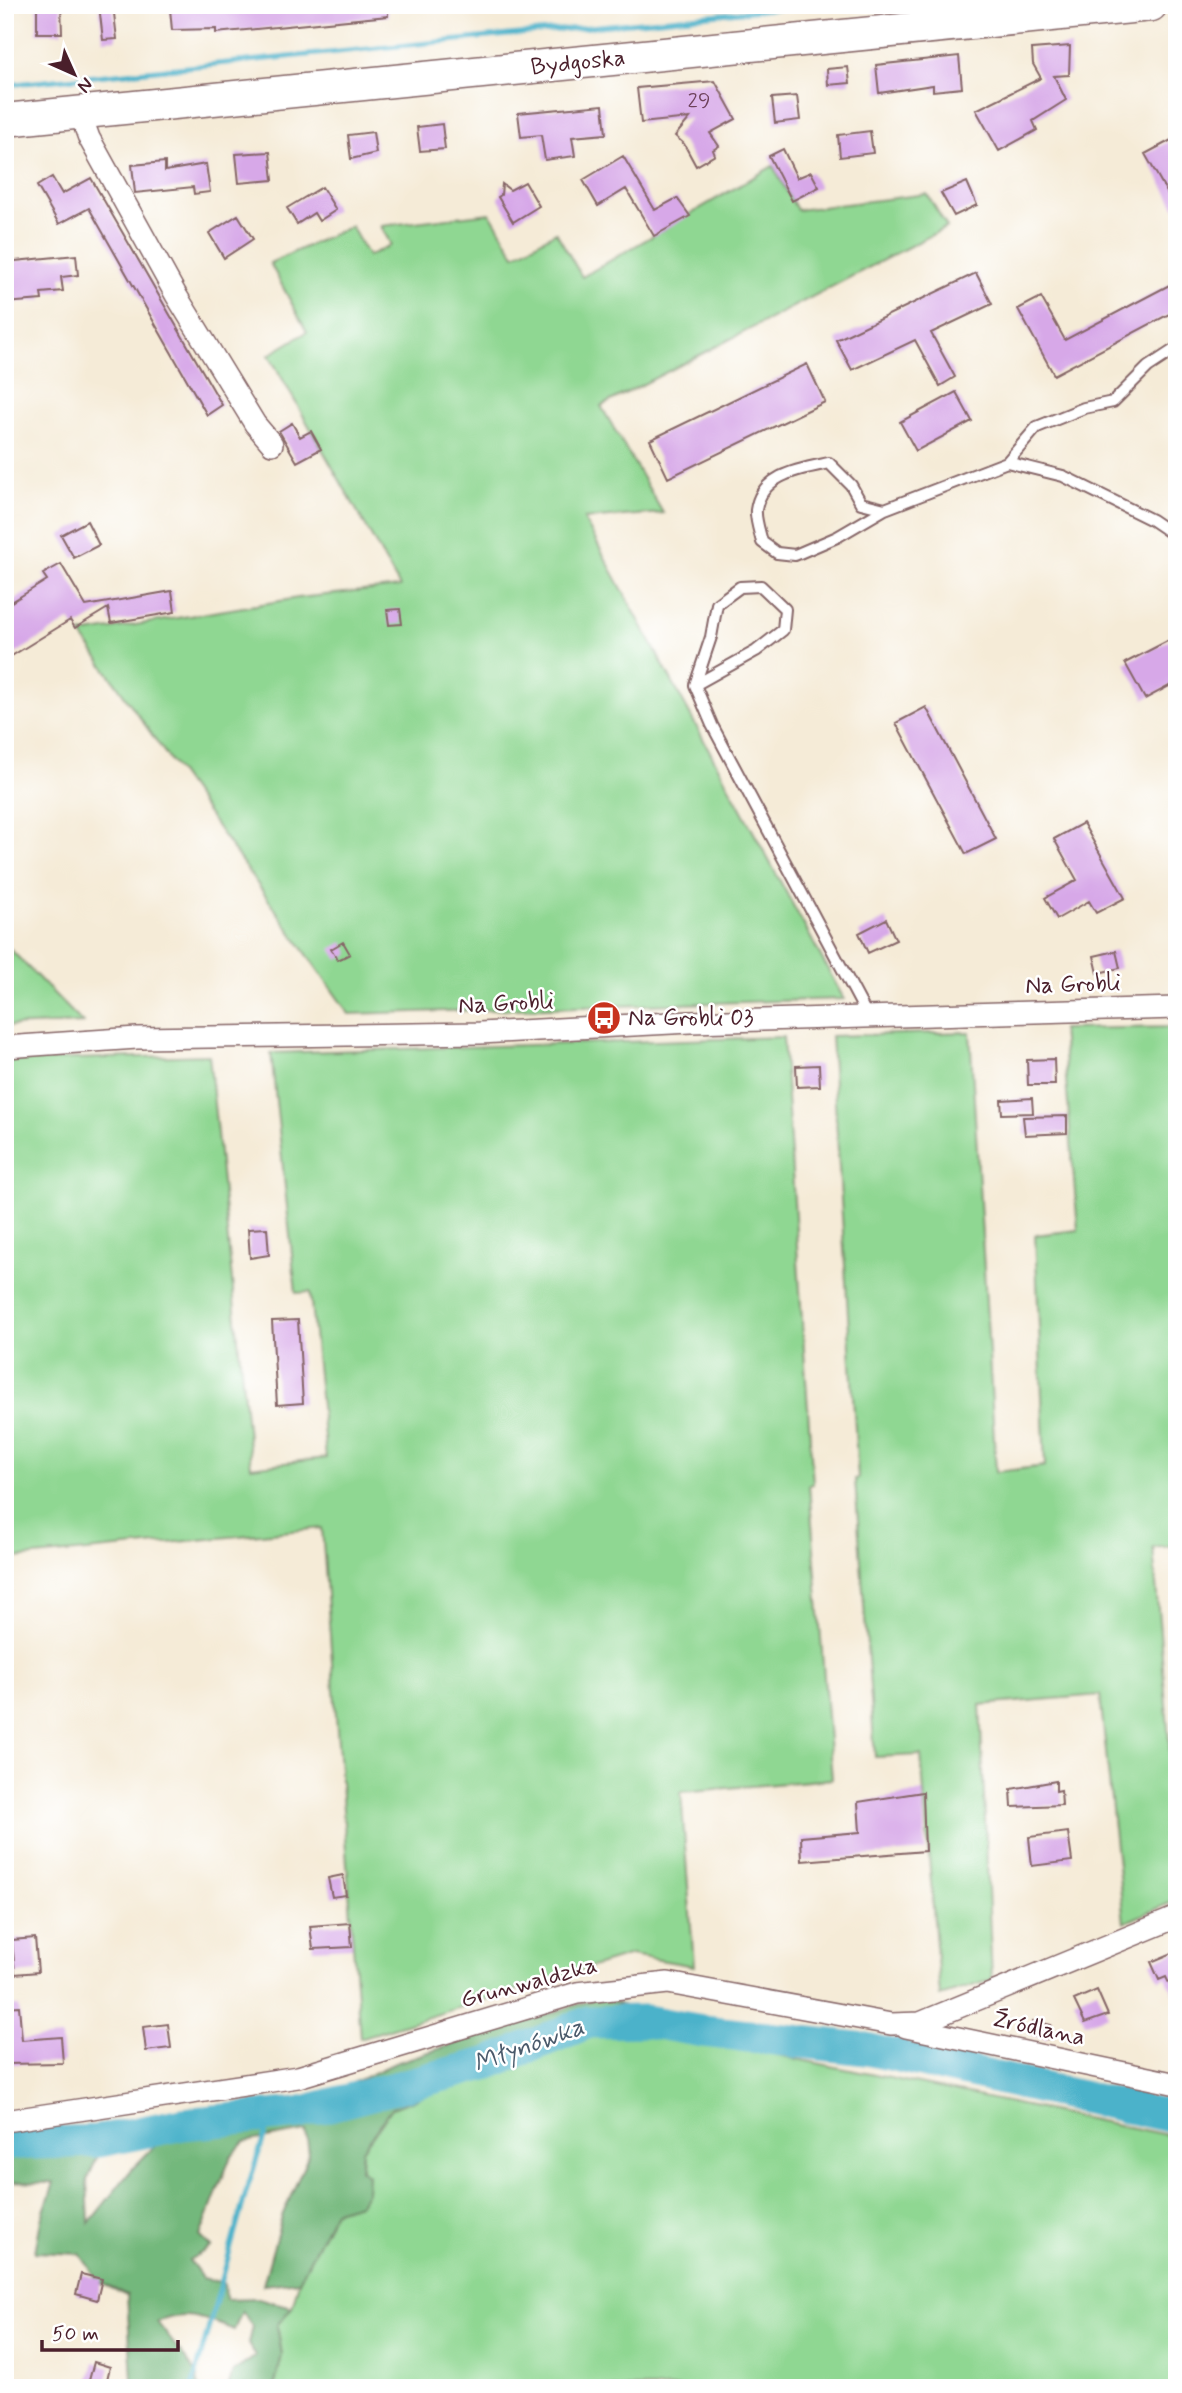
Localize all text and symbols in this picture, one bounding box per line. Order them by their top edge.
north arrow [38,38,108,108]
street label: Bydgoska [529,43,627,83]
text: N [72,72,98,98]
house number: 29 [688,87,710,115]
street label: Na Grobli [1025,968,1121,1002]
street label: Na Grobli [457,986,555,1022]
bus stop icon: Na Grobli 03 [585,999,623,1037]
place label: Na Grobli 03 [628,1003,754,1034]
street label: Grunwaldzka [457,1950,601,2016]
street label: Źródlana [990,2004,1088,2054]
water label: Młynówka [469,2010,589,2082]
scale bar [42,2309,178,2353]
text: 50 m [52,2320,99,2348]

